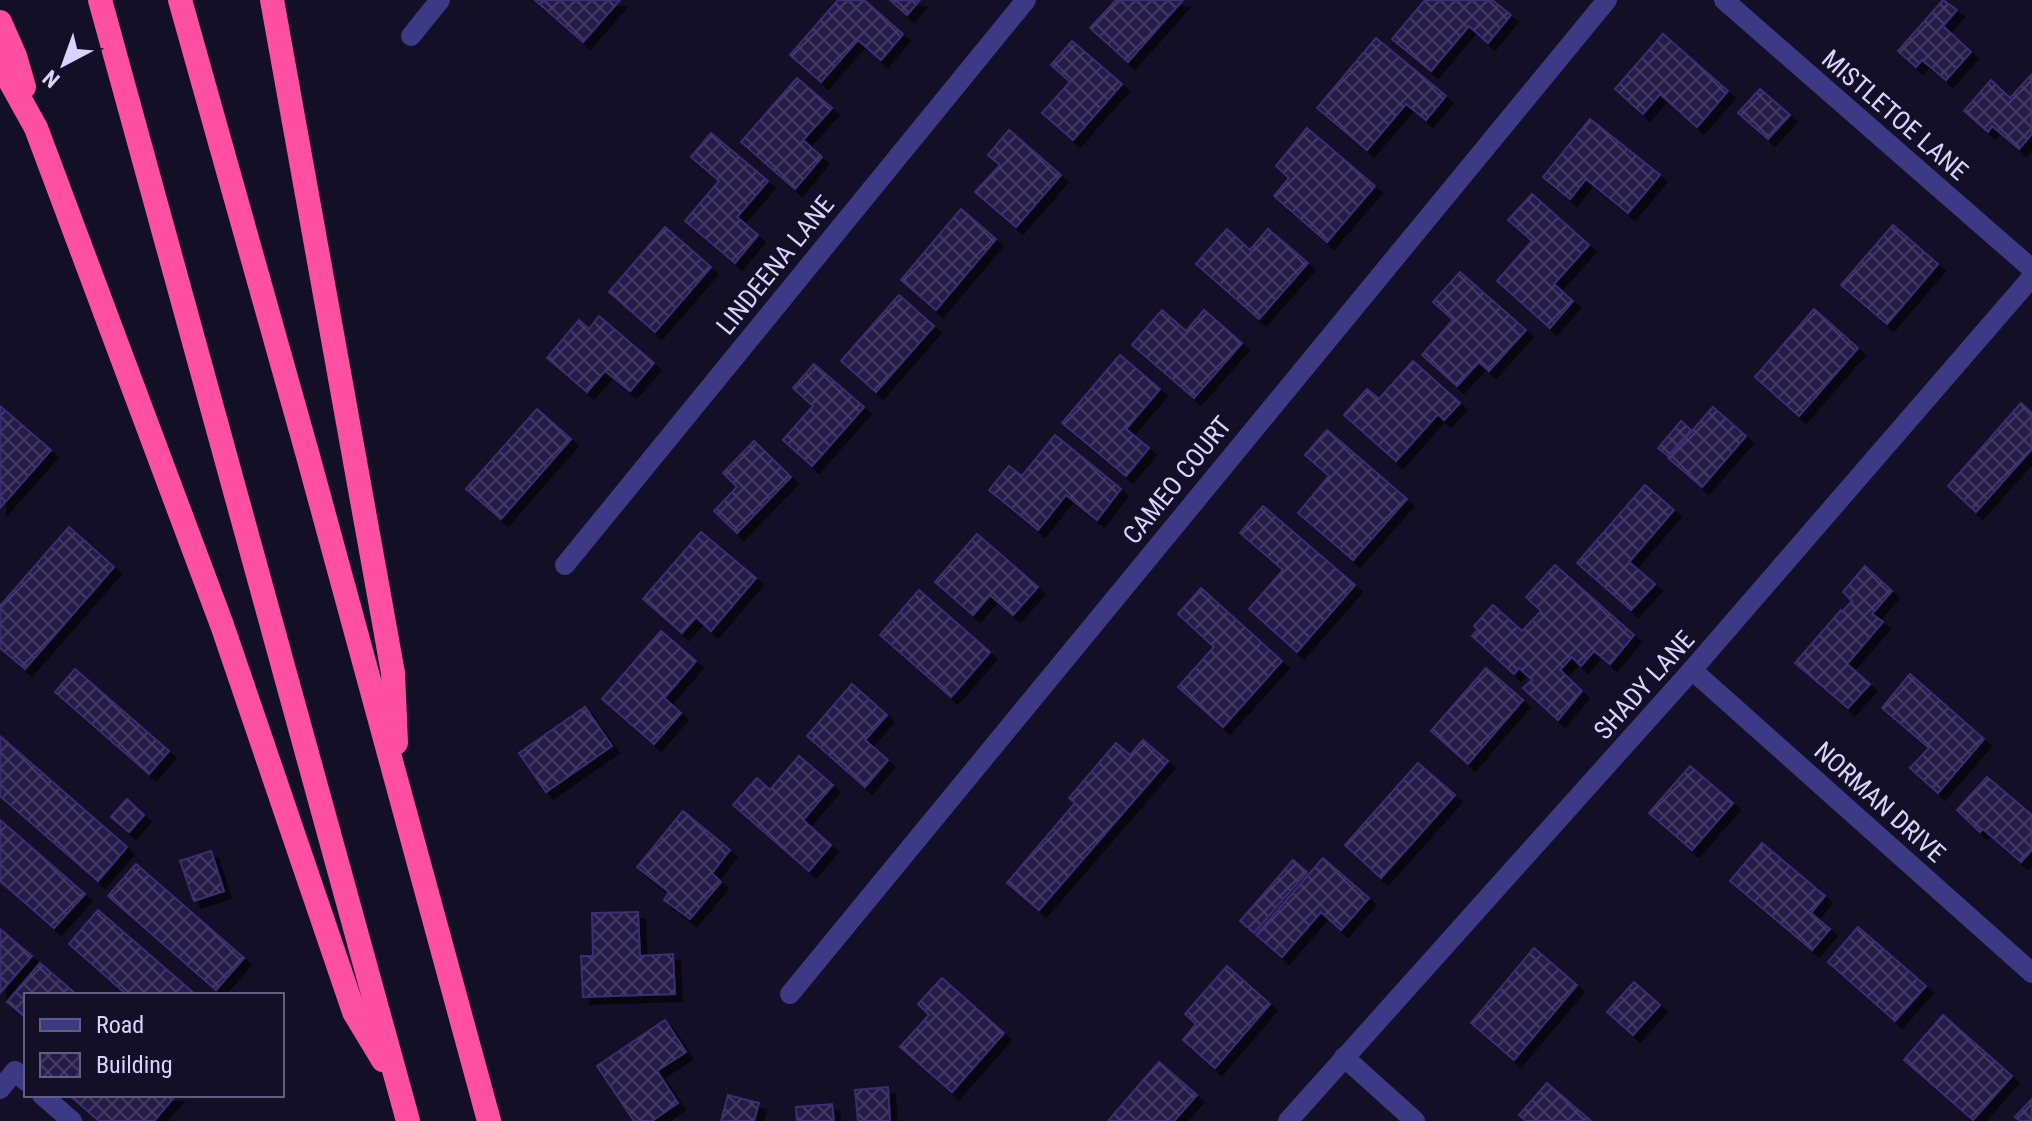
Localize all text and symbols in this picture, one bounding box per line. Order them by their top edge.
north arrow [24,24,104,104]
street label: MISTLETOE LANE [1816,44,1974,186]
text: N [38,65,64,93]
street label: LINDEENA LANE [710,190,840,340]
street label: CAMEO COURT [1117,410,1237,550]
street label: SHADY LANE [1588,625,1700,745]
street label: NORMAN DRIVE [1809,736,1951,868]
legend [24,993,284,1097]
text: Road [96,1011,144,1039]
text: Building [96,1051,173,1079]

